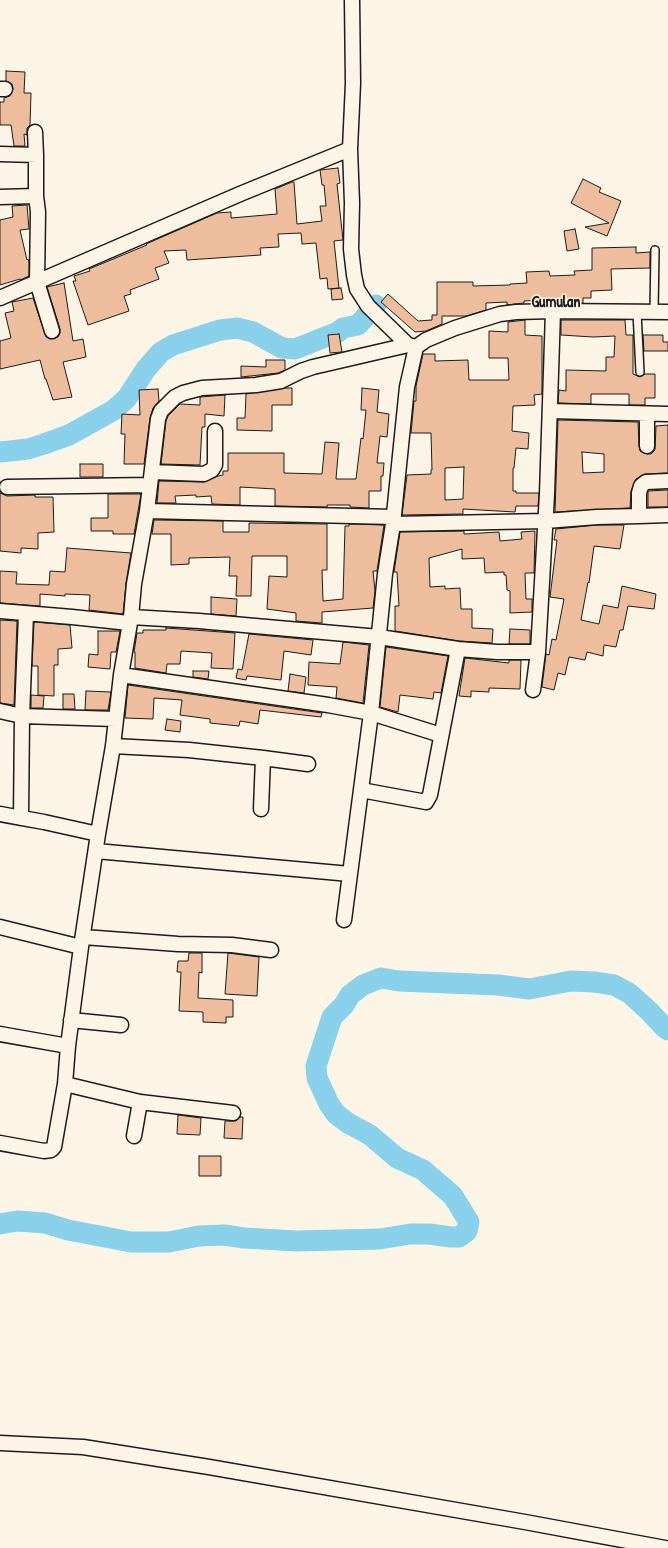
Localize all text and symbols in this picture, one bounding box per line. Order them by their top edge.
district label: Gumulan [531,293,581,313]

